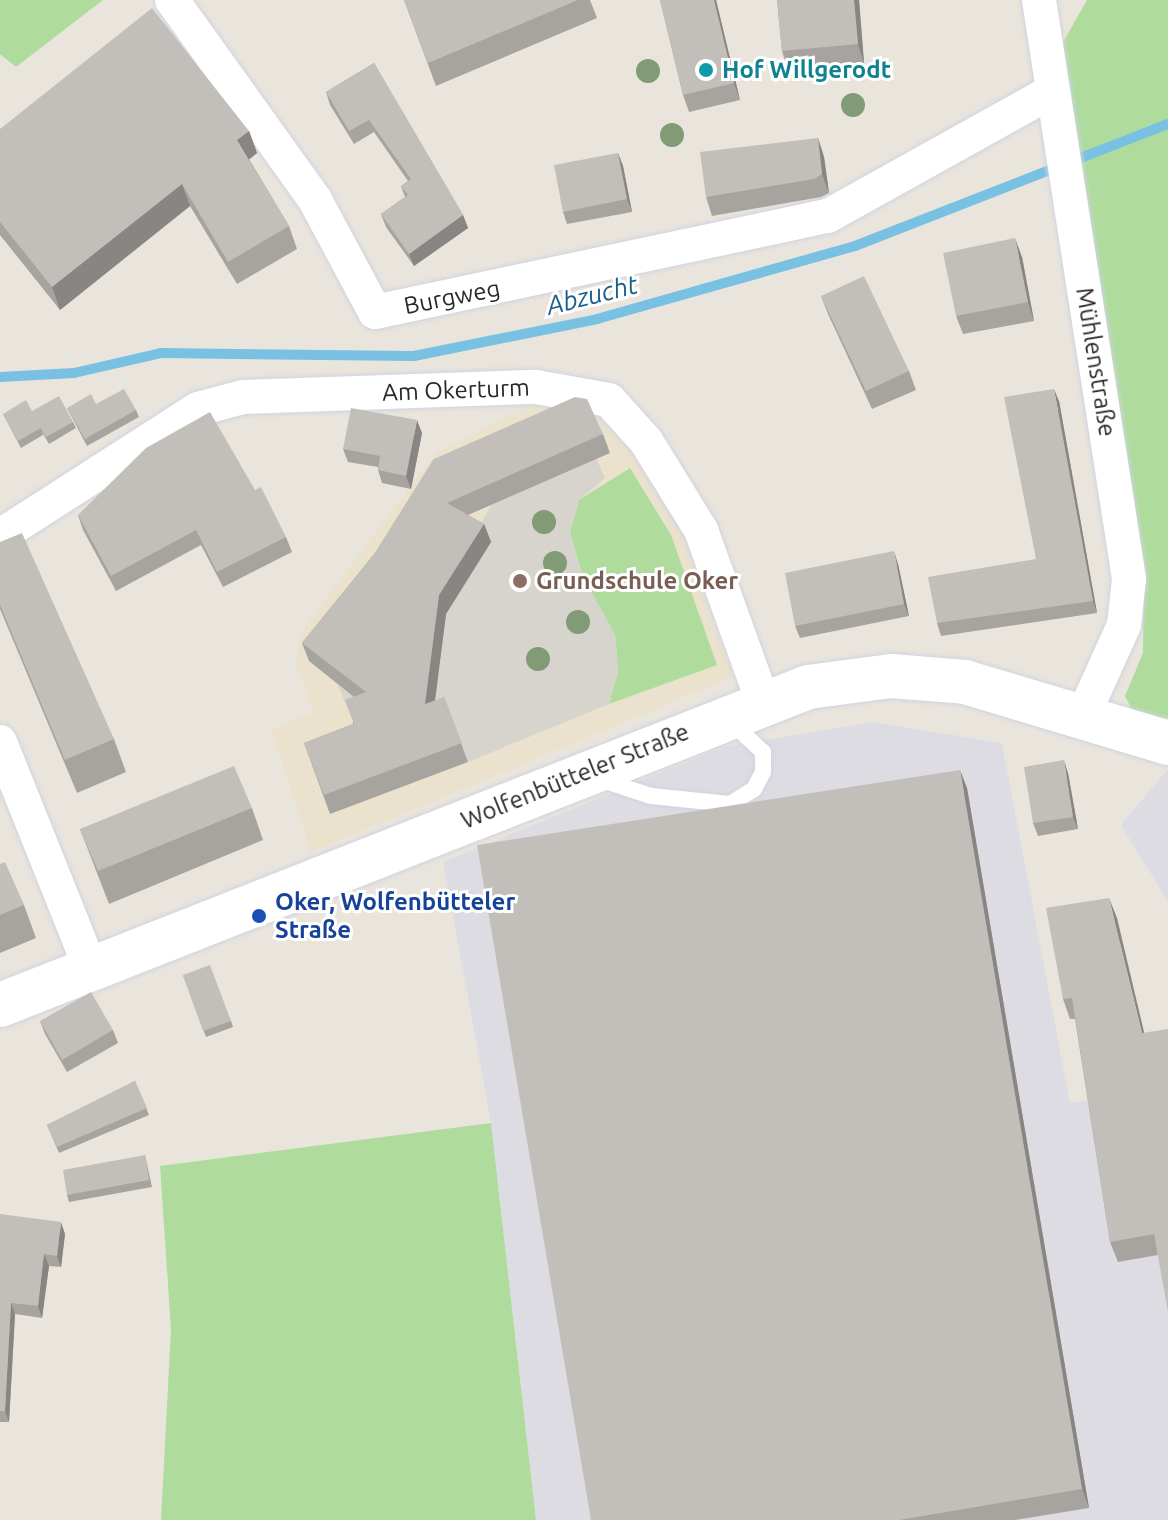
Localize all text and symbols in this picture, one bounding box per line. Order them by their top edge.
place label: Hof Willgerodt [722,56,891,84]
marker: Hof Willgerodt [697,61,715,79]
water label: Abzucht [543,269,641,321]
street label: Burgweg [401,274,503,320]
street label: Mühlenstraße [1070,285,1122,439]
street label: Am Okerturm [382,373,530,407]
place label: Grundschule Oker [536,567,738,595]
marker: Grundschule Oker [511,572,529,590]
street label: Wolfenbütteler Straße [457,717,693,835]
place label: Oker, Wolfenbütteler Straße [275,888,515,944]
marker: Oker, Wolfenbütteler Straße [250,907,268,925]

